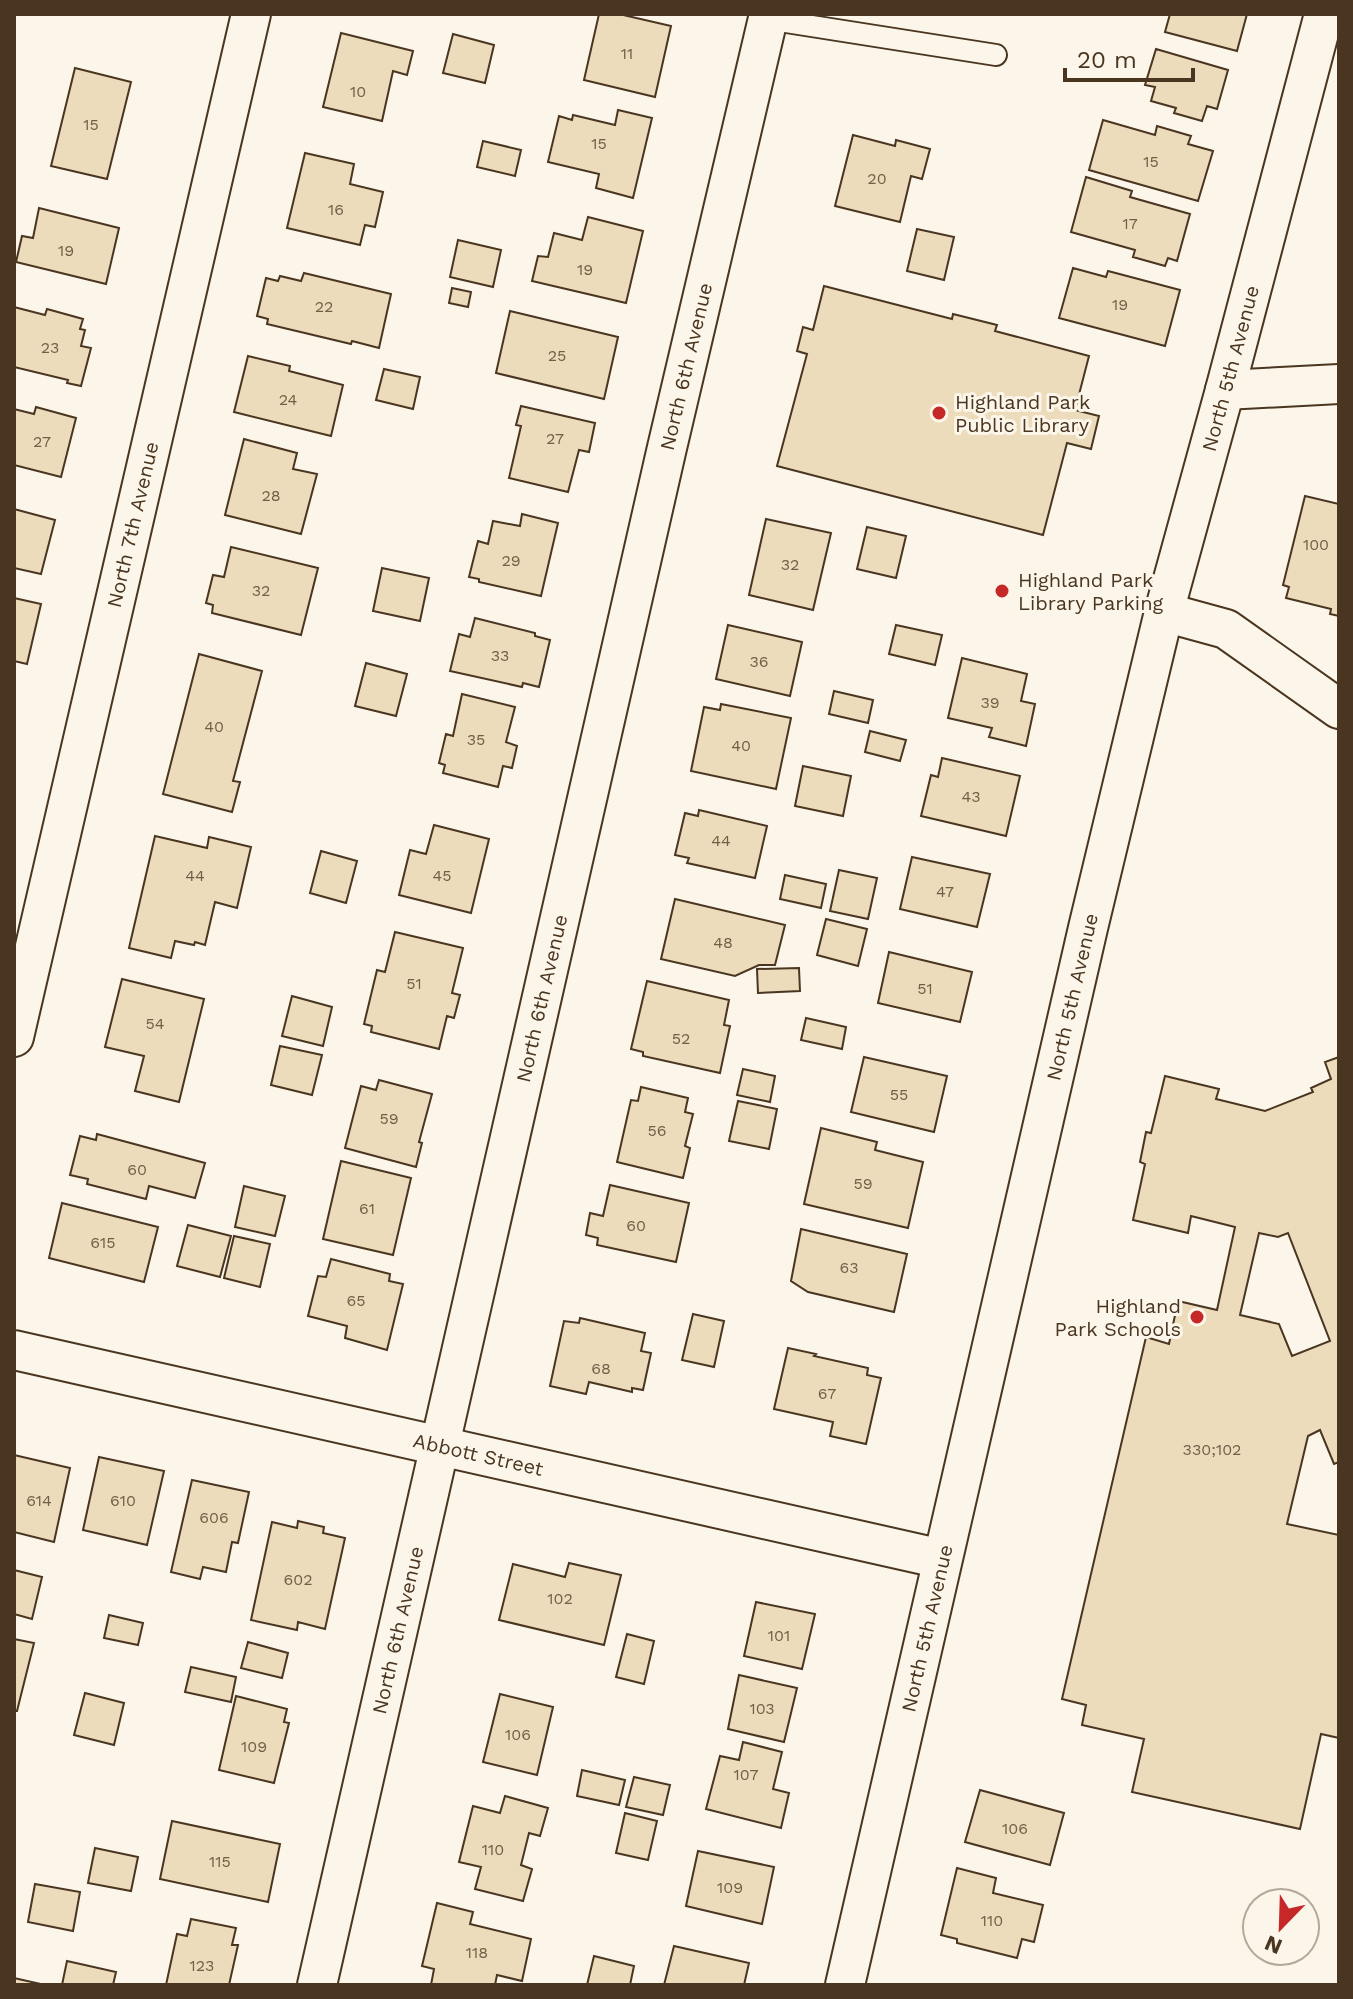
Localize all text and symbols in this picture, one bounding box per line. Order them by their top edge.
scale bar [1065,32,1193,82]
house number: 11 [621,44,633,63]
text: 20 m [1077,46,1137,74]
house number: 10 [350,82,366,101]
house number: 15 [83,115,99,134]
house number: 15 [591,134,607,153]
house number: 15 [1143,152,1159,171]
house number: 20 [867,169,887,188]
house number: 16 [328,200,344,219]
house number: 17 [1122,214,1138,233]
house number: 19 [58,241,74,260]
house number: 19 [577,260,593,279]
street label: North 6th Avenue [655,280,717,453]
street label: North 5th Avenue [1197,283,1264,454]
house number: 19 [1112,295,1128,314]
house number: 22 [315,297,333,316]
house number: 23 [41,338,59,357]
house number: 25 [548,346,566,365]
house number: 24 [279,390,298,409]
place label: Highland Park Public Library [955,390,1090,437]
marker: Highland Park Public Library [930,404,948,422]
house number: 27 [546,429,564,448]
house number: 27 [33,432,51,451]
street label: North 7th Avenue [102,439,164,610]
house number: 28 [261,486,281,505]
house number: 100 [1303,535,1329,554]
house number: 29 [501,551,521,570]
house number: 32 [781,555,799,574]
place label: Highland Park Library Parking [1018,568,1164,615]
house number: 32 [252,581,270,600]
marker: Highland Park Library Parking [993,582,1011,600]
house number: 33 [491,646,509,665]
house number: 36 [749,652,769,671]
house number: 39 [980,693,1000,712]
house number: 40 [204,717,224,736]
house number: 35 [467,730,485,749]
house number: 40 [731,736,751,755]
house number: 43 [961,787,981,806]
house number: 44 [711,831,731,850]
house number: 44 [185,866,205,885]
house number: 45 [432,866,452,885]
house number: 47 [936,882,954,901]
street label: North 5th Avenue [1041,911,1103,1083]
street label: North 6th Avenue [511,912,572,1085]
house number: 48 [713,933,733,952]
house number: 51 [406,974,422,993]
house number: 51 [917,979,933,998]
house number: 54 [145,1014,165,1033]
house number: 52 [672,1029,690,1048]
house number: 55 [890,1085,908,1104]
house number: 59 [379,1109,399,1128]
house number: 56 [647,1121,667,1140]
house number: 60 [127,1160,147,1179]
house number: 59 [853,1174,873,1193]
house number: 61 [359,1199,375,1218]
house number: 60 [626,1216,646,1235]
house number: 615 [90,1233,116,1252]
house number: 63 [839,1258,859,1277]
house number: 65 [346,1291,366,1310]
place label: Highland Park Schools [1055,1294,1181,1341]
marker: Highland Park Schools [1188,1308,1206,1326]
house number: 68 [591,1359,611,1378]
house number: 67 [818,1384,836,1403]
street label: Abbott Street [411,1428,546,1481]
house number: 330;102 [1183,1440,1241,1459]
house number: 614 [26,1491,52,1510]
house number: 610 [110,1491,136,1510]
house number: 606 [199,1508,229,1527]
street label: North 5th Avenue [896,1542,958,1714]
street label: North 6th Avenue [367,1544,429,1716]
house number: 602 [283,1570,313,1589]
house number: 102 [547,1589,573,1608]
house number: 101 [768,1626,790,1645]
house number: 103 [749,1699,775,1718]
house number: 106 [505,1725,531,1744]
house number: 109 [241,1737,267,1756]
house number: 107 [734,1765,758,1784]
house number: 106 [1002,1819,1028,1838]
house number: 110 [482,1840,504,1859]
house number: 115 [209,1852,231,1871]
house number: 109 [717,1878,743,1897]
north arrow [1241,1887,1321,1967]
house number: 110 [981,1911,1003,1930]
text: N [1261,1930,1286,1960]
house number: 118 [466,1943,488,1962]
house number: 123 [190,1956,214,1975]

